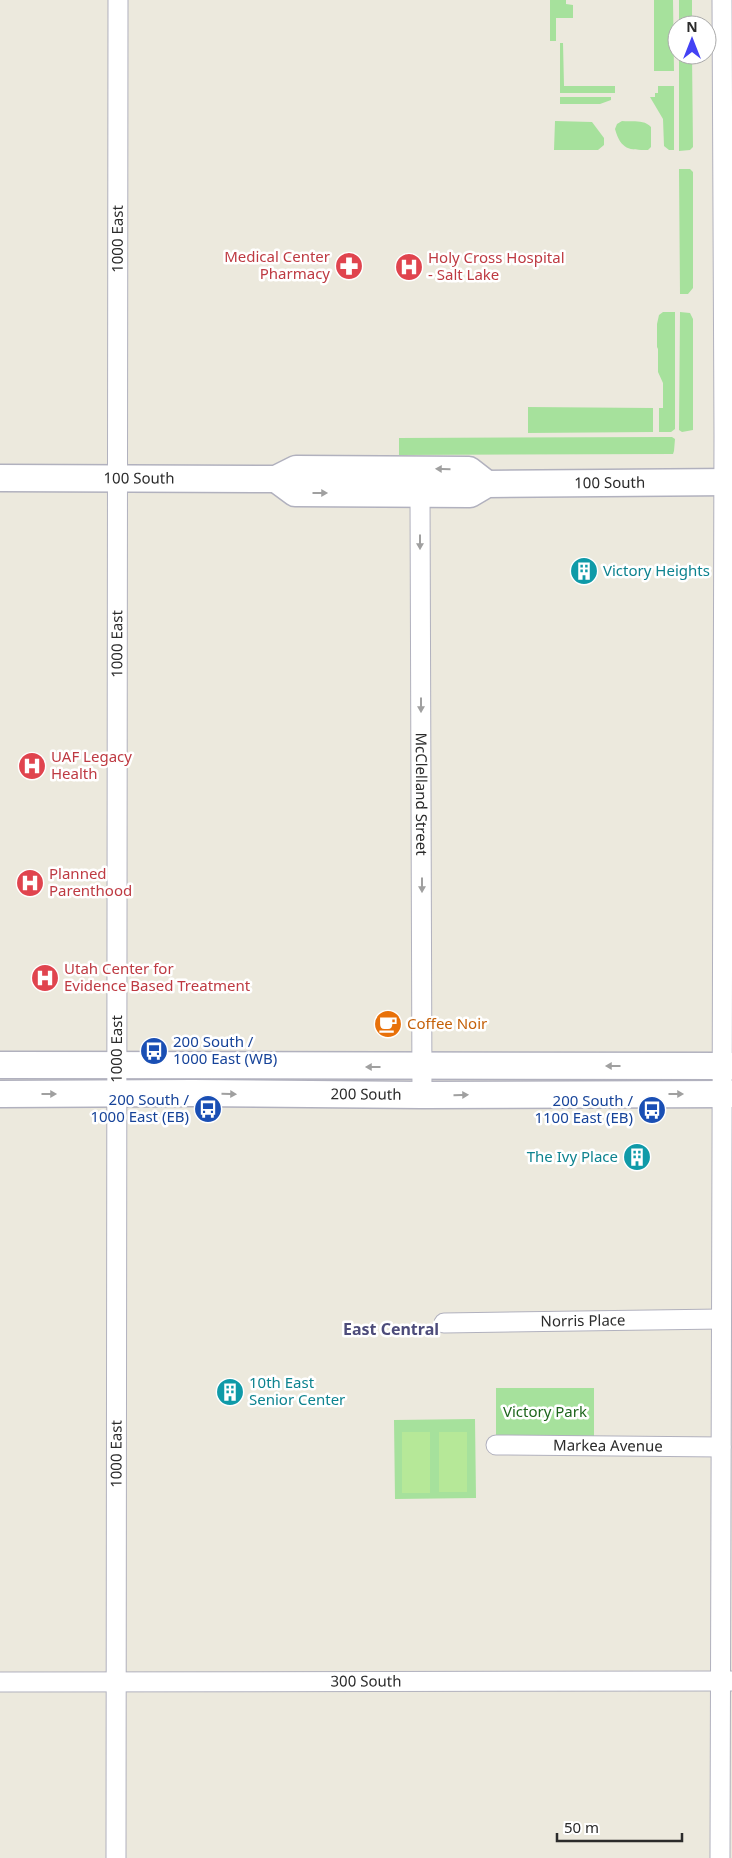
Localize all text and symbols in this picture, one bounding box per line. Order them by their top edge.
north arrow [667,15,717,65]
text: N [686,17,698,36]
street label: 1000 East [107,205,127,273]
place label: Medical Center Pharmacy [224,246,330,283]
place label: Holy Cross Hospital - Salt Lake [428,247,565,284]
pharmacy icon: Medical Center Pharmacy [334,251,364,281]
hospital icon: Holy Cross Hospital - Salt Lake [394,252,424,282]
one-way arrow [435,465,451,473]
street label: 100 South [103,467,175,488]
street label: 100 South [574,472,645,492]
one-way arrow [313,489,329,497]
one-way arrow [416,534,424,550]
building icon: Victory Heights [569,556,599,586]
place label: Victory Heights [603,560,710,580]
street label: 1000 East [106,610,126,678]
one-way arrow [417,697,425,713]
street label: McClelland Street [412,732,432,856]
place label: UAF Legacy Health [51,746,132,783]
hospital icon: UAF Legacy Health [17,751,47,781]
place label: Planned Parenthood [49,863,132,900]
hospital icon: Planned Parenthood [15,868,45,898]
one-way arrow [418,877,426,893]
place label: Utah Center for Evidence Based Treatment [64,958,251,995]
hospital icon: Utah Center for Evidence Based Treatment [30,963,60,993]
cafe icon: Coffee Noir [373,1009,403,1039]
place label: Coffee Noir [407,1013,487,1033]
street label: 1000 East [106,1015,126,1083]
place label: 200 South / 1000 East (WB) [173,1031,277,1068]
bus stop icon: 200 South / 1000 East (WB) [139,1036,169,1066]
one-way arrow [605,1062,621,1070]
one-way arrow [365,1063,381,1071]
street label: 200 South [330,1083,402,1104]
place label: 200 South / 1000 East (EB) [90,1089,189,1126]
one-way arrow [41,1090,57,1098]
one-way arrow [221,1090,237,1098]
place label: 200 South / 1100 East (EB) [534,1090,633,1127]
one-way arrow [668,1090,684,1098]
one-way arrow [453,1091,469,1099]
bus stop icon: 200 South / 1000 East (EB) [193,1094,223,1124]
bus stop icon: 200 South / 1100 East (EB) [637,1095,667,1125]
building icon: The Ivy Place [622,1142,652,1172]
place label: The Ivy Place [527,1146,618,1166]
street label: Norris Place [540,1309,626,1331]
district label: East Central [343,1318,439,1340]
place label: 10th East Senior Center [249,1372,345,1409]
building icon: 10th East Senior Center [215,1377,245,1407]
park label: Victory Park [503,1401,587,1421]
street label: 1000 East [105,1420,125,1488]
street label: Markea Avenue [553,1435,663,1455]
street label: 300 South [330,1670,402,1691]
scale bar [557,1810,682,1842]
text: 50 m [564,1817,599,1837]

